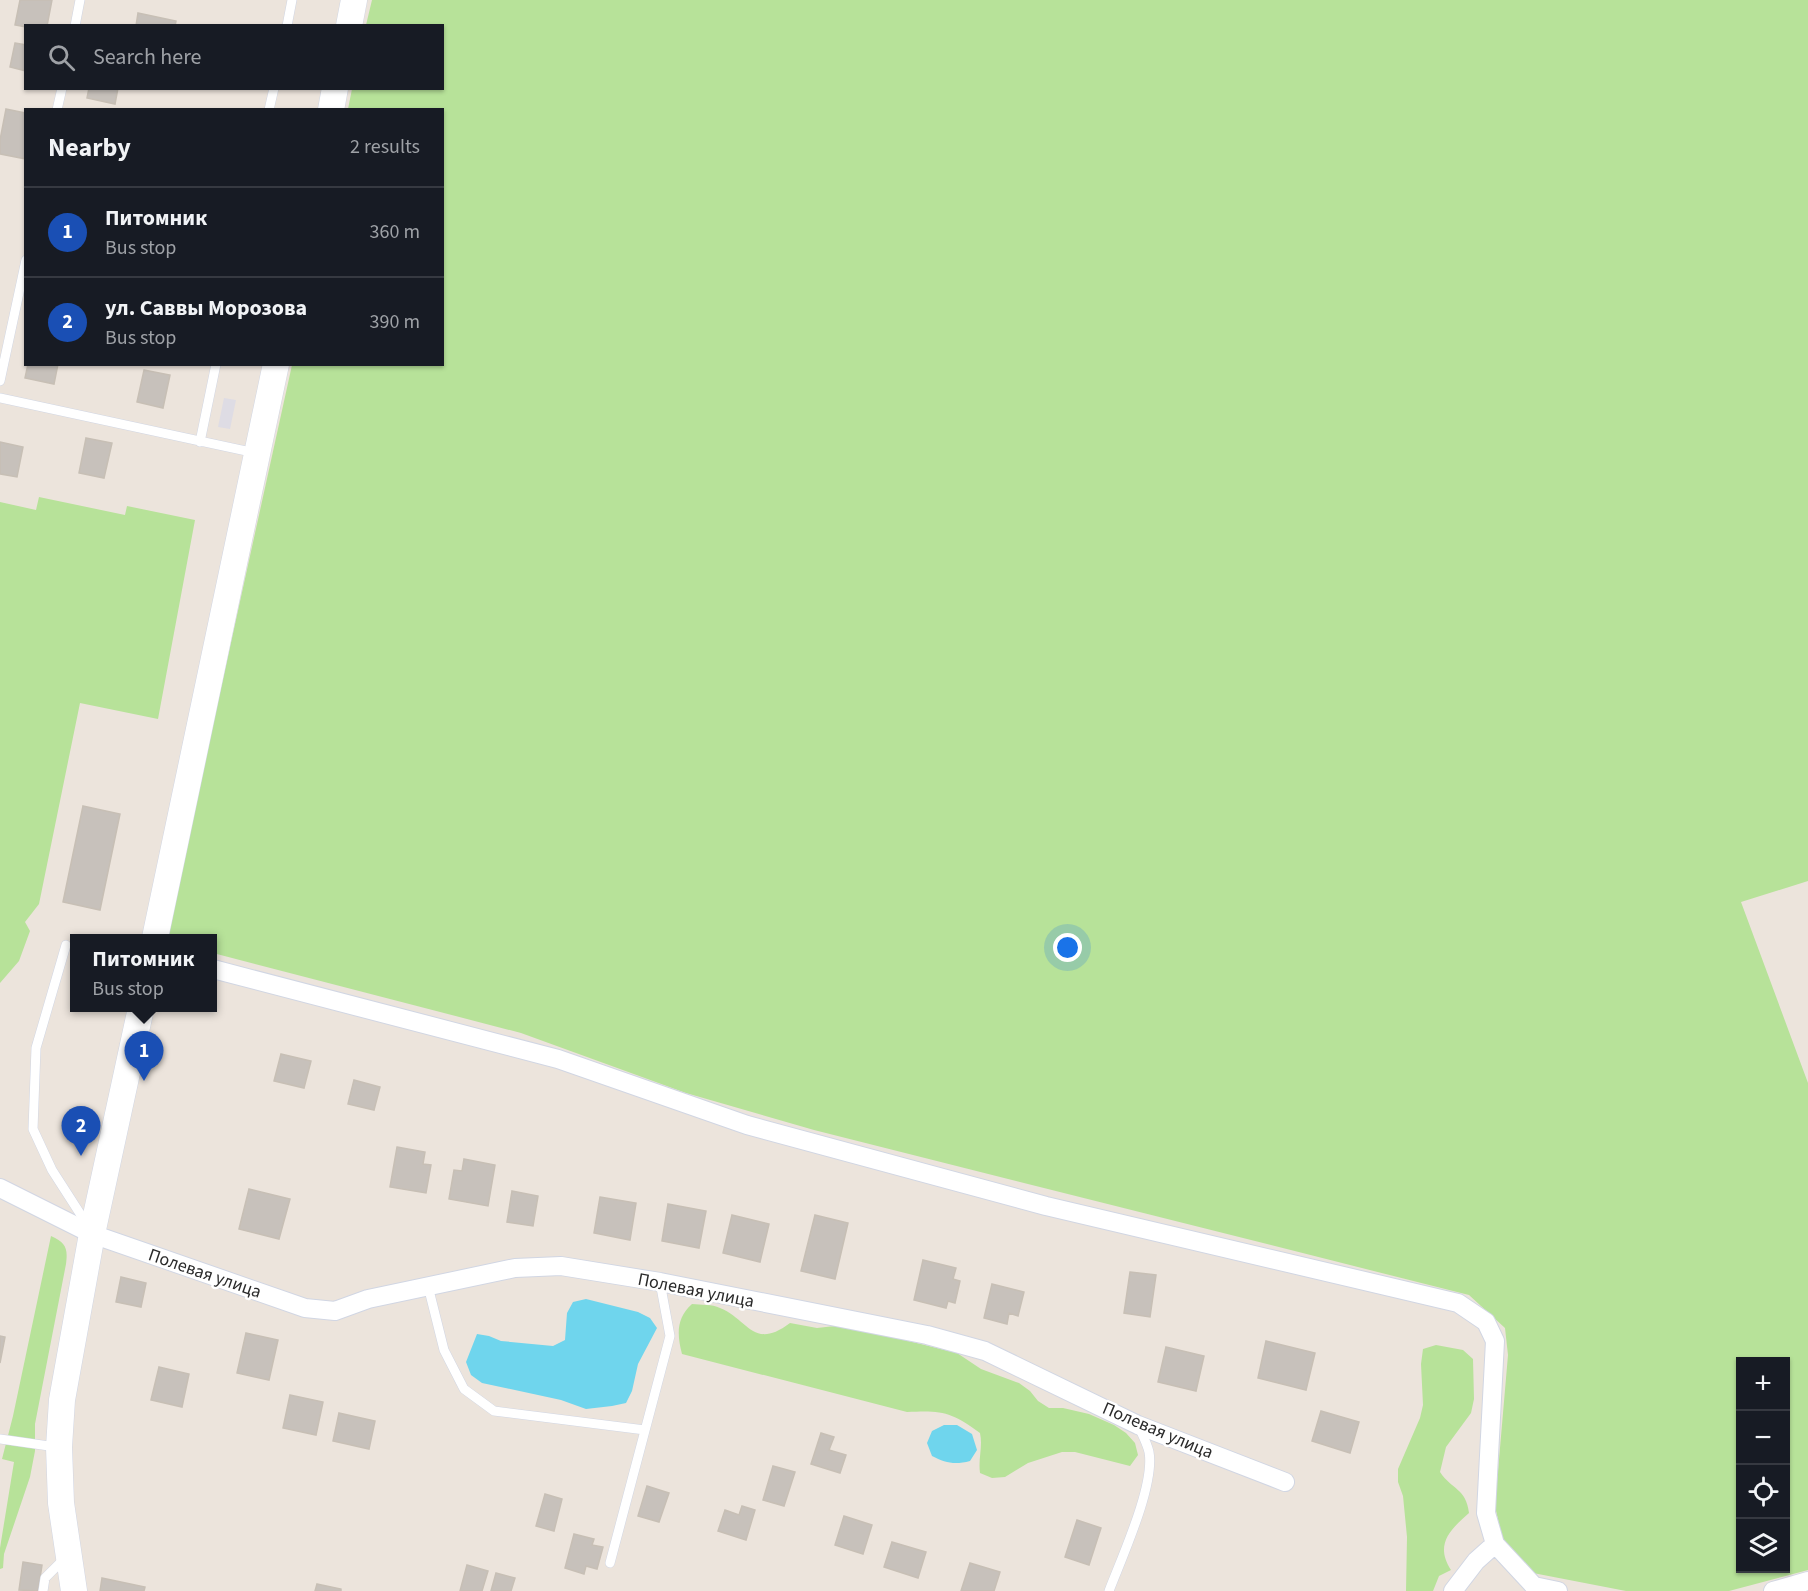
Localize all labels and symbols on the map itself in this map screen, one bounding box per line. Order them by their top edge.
your location [1053,933,1082,962]
pin: 1 [124,1032,164,1081]
pin: 2 [62,1106,100,1156]
street label: Полевая улица [145,1242,265,1305]
street label: Полевая улица [636,1267,756,1314]
street label: Полевая улица [1099,1396,1217,1465]

